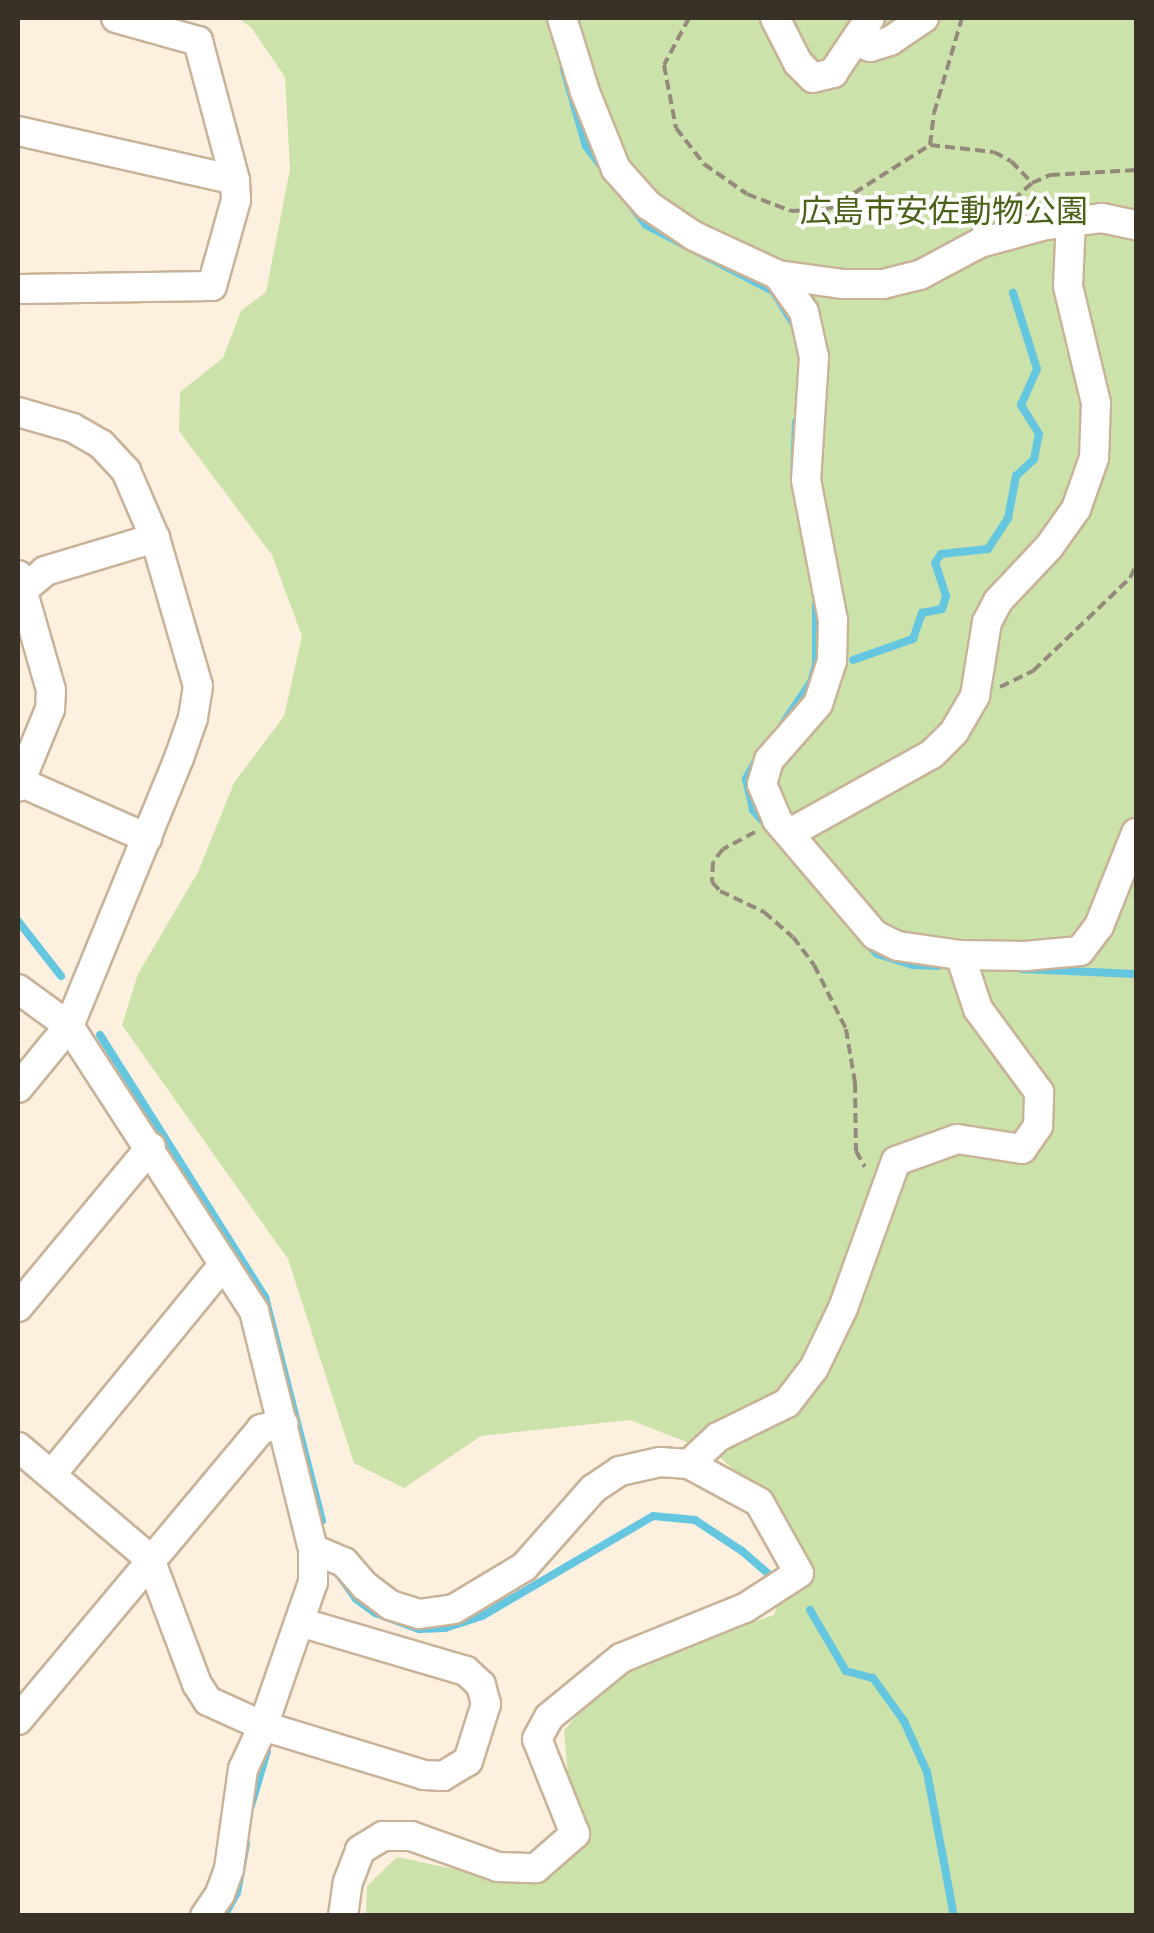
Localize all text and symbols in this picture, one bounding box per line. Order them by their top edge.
park label: 広島市安佐動物公園 [800,192,1088,230]

